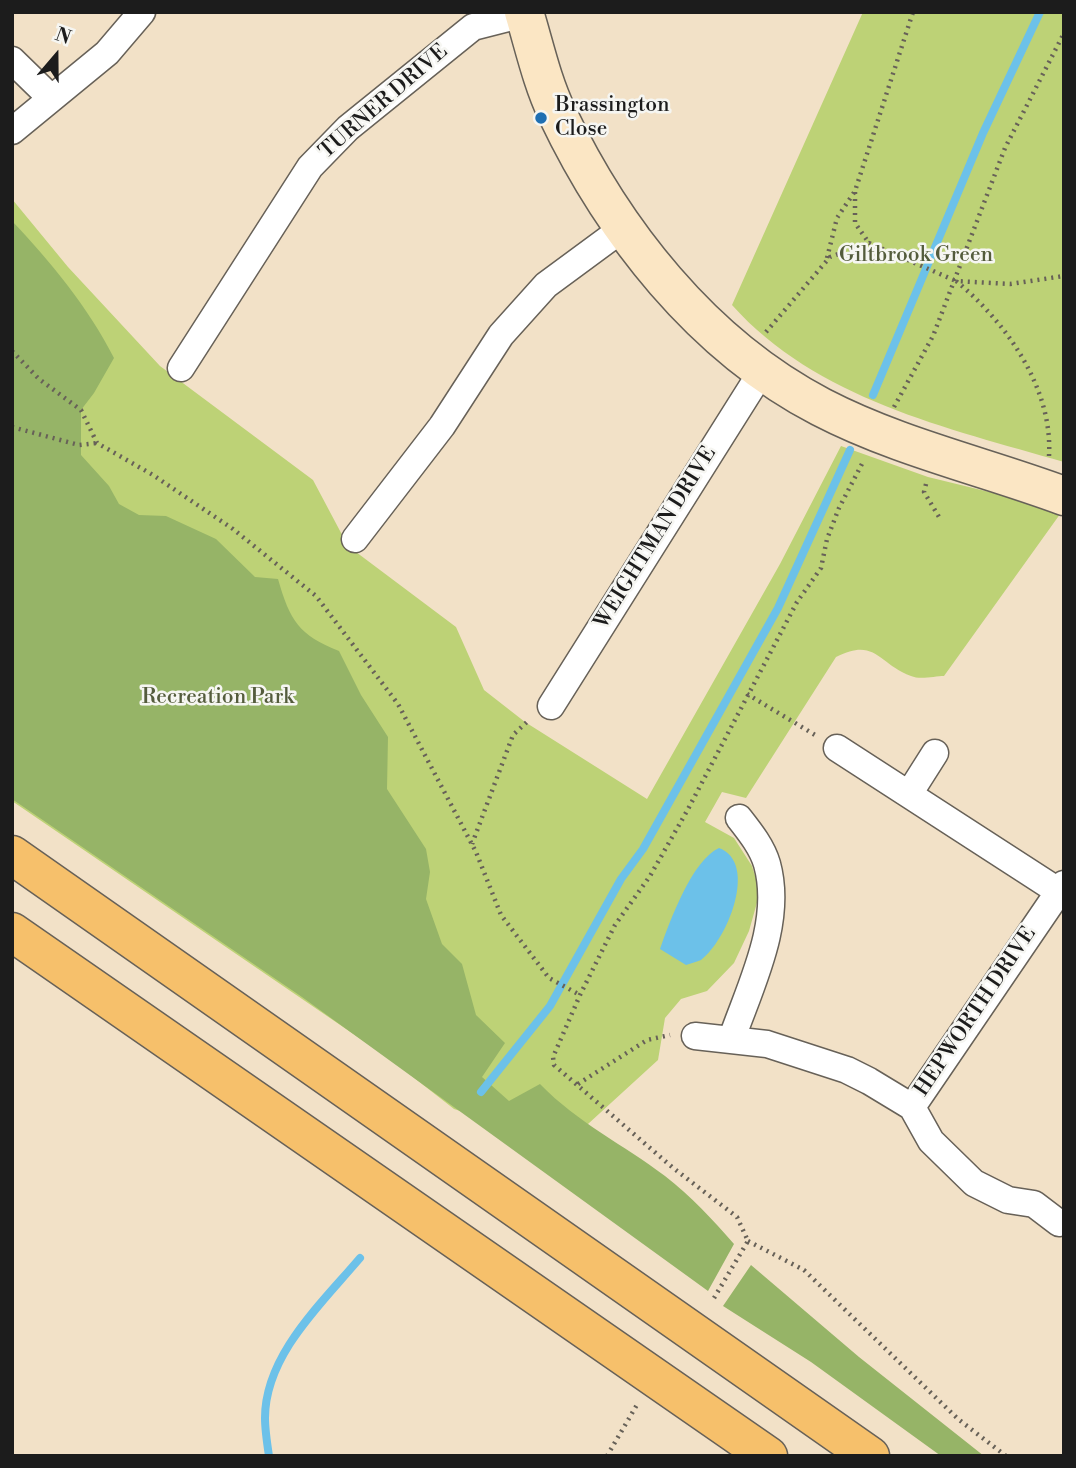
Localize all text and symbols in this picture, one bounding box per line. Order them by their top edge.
north arrow [21,21,91,91]
text: N [52,22,74,50]
street label: TURNER DRIVE [315,39,453,165]
place label: Brassington Close [555,93,670,143]
marker: Brassington Close [533,110,549,126]
park label: Giltbrook Green [839,243,993,269]
street label: WEIGHTMAN DRIVE [590,442,722,634]
park label: Recreation Park [142,685,294,711]
street label: HEPWORTH DRIVE [910,923,1042,1101]

